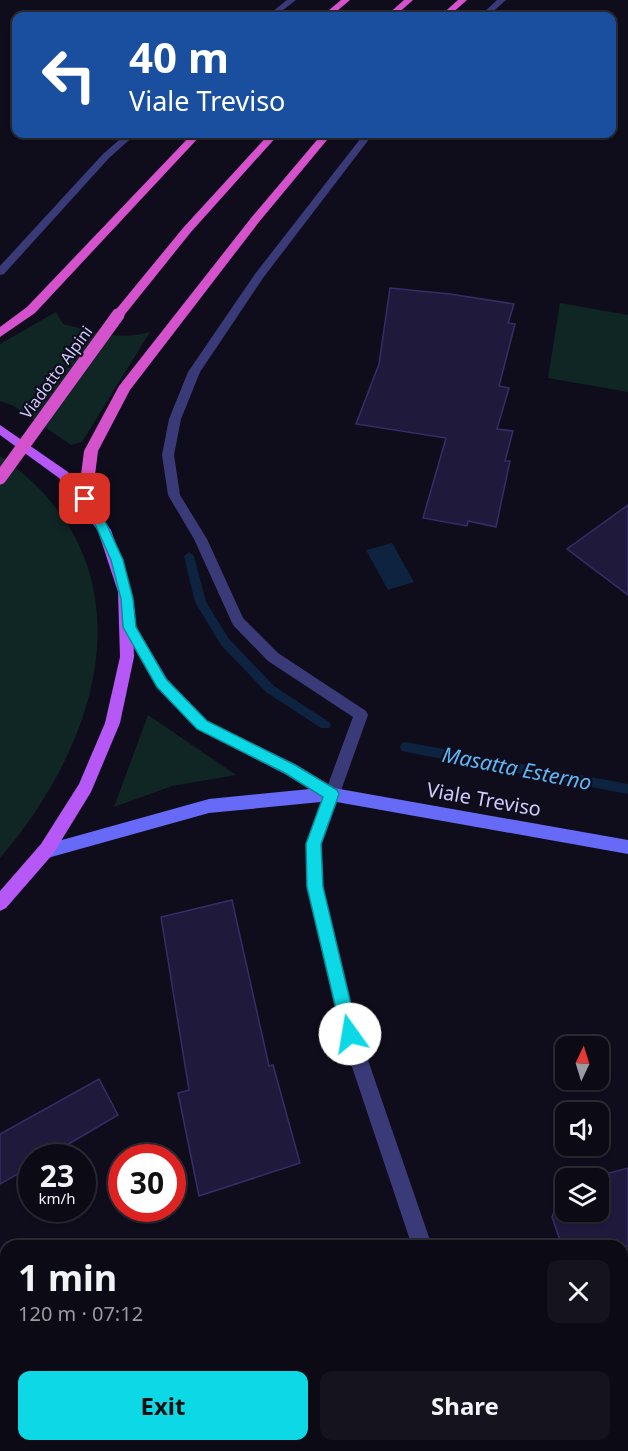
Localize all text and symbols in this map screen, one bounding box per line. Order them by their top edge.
text: 40 m [129,28,229,85]
icon: left [30,36,108,114]
text: Viale Treviso [129,82,285,119]
street label: Viadotto Alpini [15,321,97,423]
pin [59,473,110,524]
icon: arrive [68,482,101,515]
water label: Masatta Esterno [440,740,594,796]
street label: Viale Treviso [425,776,543,822]
position arrow [318,1002,382,1066]
north arrow [555,1036,609,1090]
map controls [555,1036,609,1222]
button: sound [555,1102,609,1156]
speed limit sign: 30 [108,1144,186,1222]
text: 23 [40,1155,74,1196]
button: layers [555,1168,609,1222]
text: km/h [39,1188,75,1208]
text: 1 min [18,1253,117,1302]
button: close [547,1260,610,1323]
text: 120 m · 07:12 [18,1300,143,1327]
button: Exit [18,1371,308,1440]
button: Share [320,1371,610,1440]

